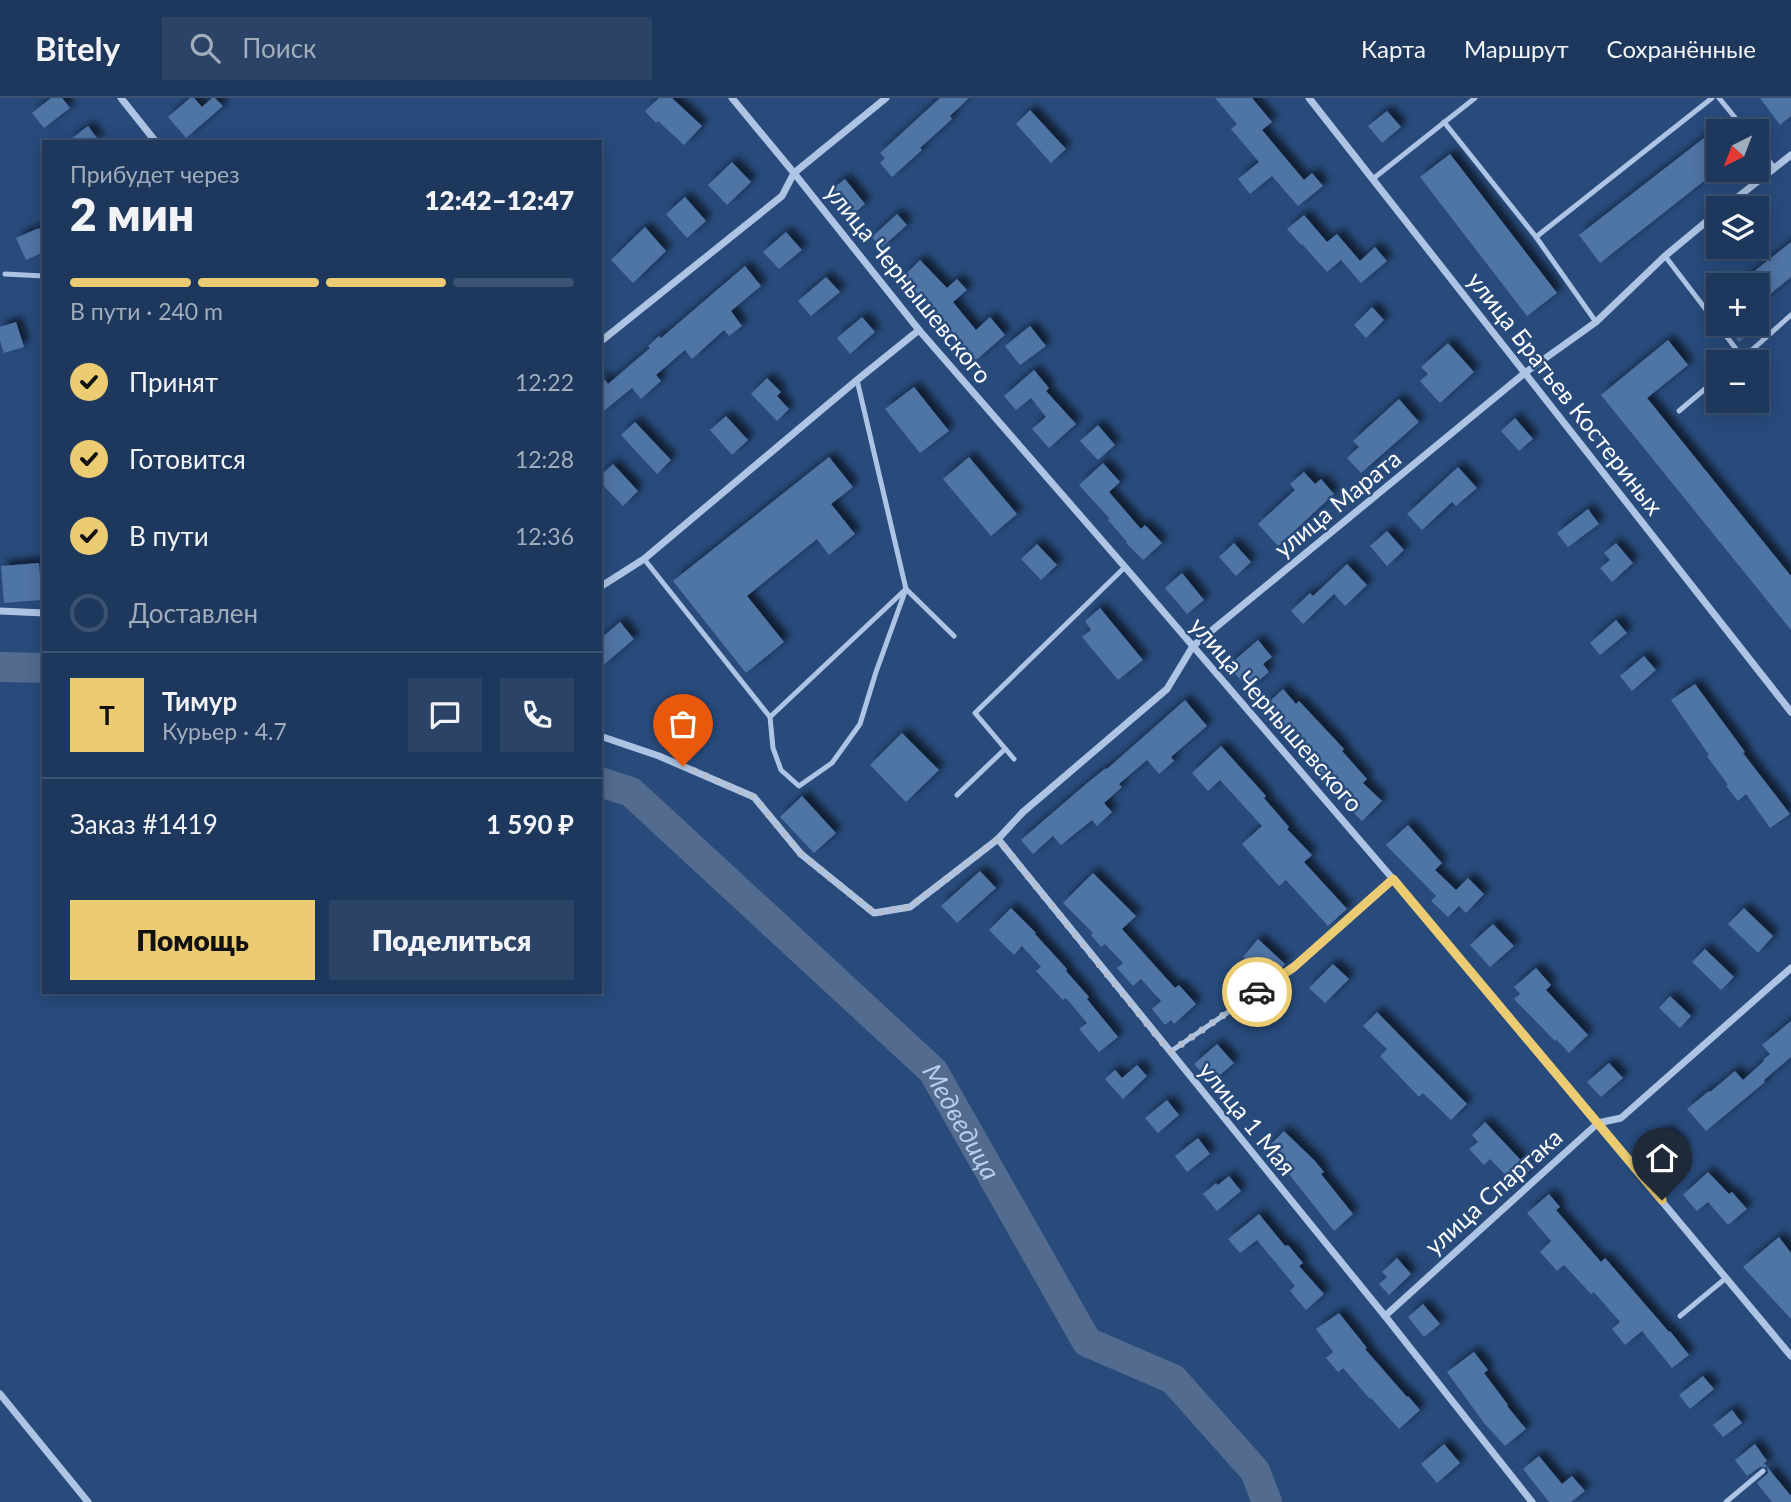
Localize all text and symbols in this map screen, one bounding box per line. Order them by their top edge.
search box [162,17,652,80]
text: Bitely [35,28,120,68]
icon: search [186,29,224,67]
text: Поиск [242,32,317,64]
text: Карта [1361,34,1426,63]
text: Маршрут [1464,34,1569,63]
text: Сохранённые [1607,34,1756,63]
north arrow [1706,119,1769,182]
map controls [1706,119,1769,413]
text: Прибудет через [70,160,240,188]
street label: улица Чернышевского [820,177,998,389]
text: 12:42–12:47 [424,184,574,216]
text: 2 мин [70,186,194,241]
button: layers [1706,196,1769,259]
street label: улица Братьев Костериных [1462,266,1670,520]
button: + [1706,273,1769,336]
text: В пути · 240 m [70,297,223,325]
button: − [1706,350,1769,413]
icon: check [70,363,108,401]
text: Принят [129,366,218,398]
text: 12:22 [515,368,574,396]
icon: check [70,440,108,478]
text: Готовится [129,443,246,475]
street label: улица Марата [1268,443,1406,563]
text: 12:28 [515,445,574,473]
icon: check [70,517,108,555]
text: В пути [129,520,209,552]
text: 12:36 [515,522,574,550]
text: Доставлен [129,597,258,629]
street label: улица Чернышевского [1185,611,1369,817]
button: chat [408,678,482,752]
button: phone [500,678,574,752]
text: Тимур [162,685,237,717]
pin [653,694,713,766]
text: Т [99,699,115,731]
icon: bag [664,705,702,743]
text: Курьер · 4.7 [162,717,287,745]
text: Заказ #1419 [70,808,218,840]
text: 1 590 ₽ [486,808,574,840]
button: Помощь [70,900,315,980]
button: Поделиться [329,900,574,980]
courier [1222,957,1292,1027]
icon: car [1238,973,1276,1011]
street label: улица 1 Мая [1193,1055,1303,1181]
water label: Медведица [916,1058,1007,1185]
street label: улица Спартака [1418,1122,1568,1260]
pin [1632,1128,1692,1200]
icon: home [1643,1139,1681,1177]

